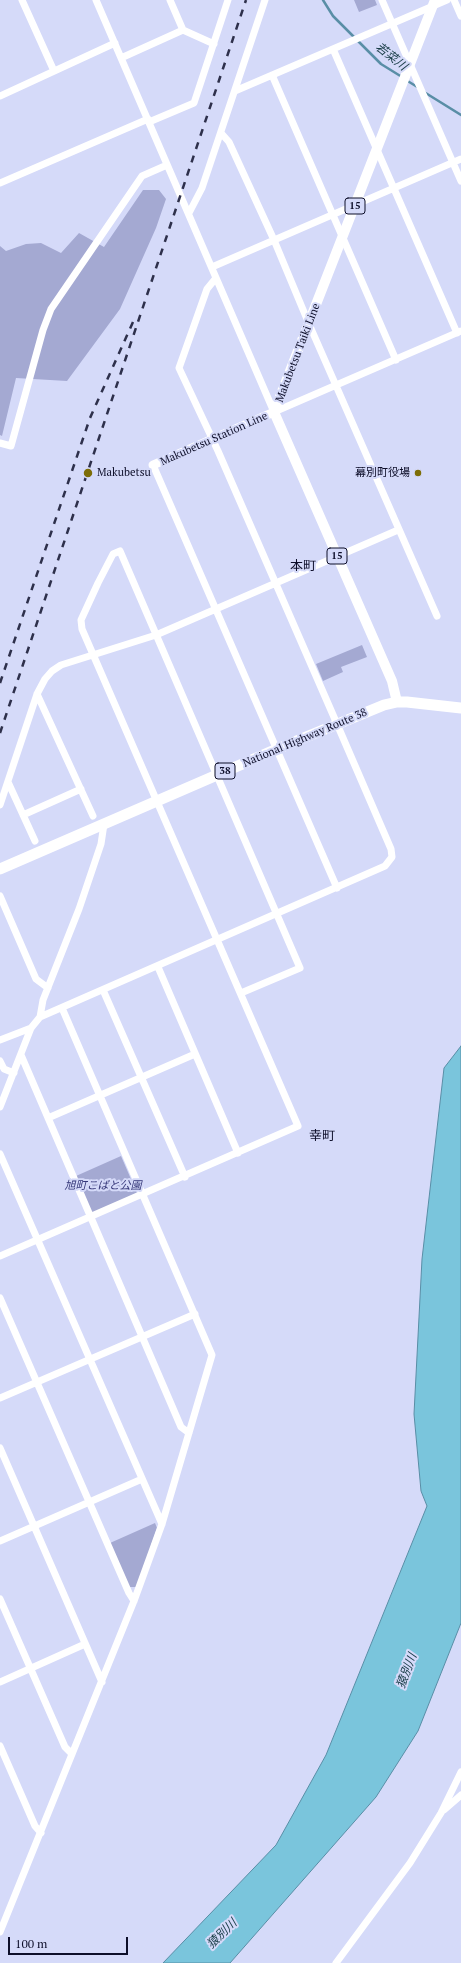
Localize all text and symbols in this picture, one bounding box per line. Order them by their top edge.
water label: 若菜川 [372,40,410,74]
road number: 15 [345,198,365,214]
street label: Makubetsu Taiki Line [273,302,323,404]
street label: Makubetsu Station Line [158,409,270,469]
place label: Makubetsu [97,466,151,480]
place label: 幕別町役場 [355,466,410,480]
marker: Makubetsu [82,467,94,479]
marker: 幕別町役場 [413,468,423,478]
road number: 15 [327,548,347,564]
district label: 本町 [290,558,316,574]
street label: National Highway Route 38 [241,706,369,770]
road number: 38 [215,763,235,779]
district label: 幸町 [309,1128,335,1144]
park label: 旭町こばと公園 [65,1179,141,1193]
water label: 猿別川 [394,1652,420,1690]
water label: 猿別川 [204,1916,240,1952]
scale bar [10,1929,130,1955]
text: 100 m [15,1936,47,1951]

